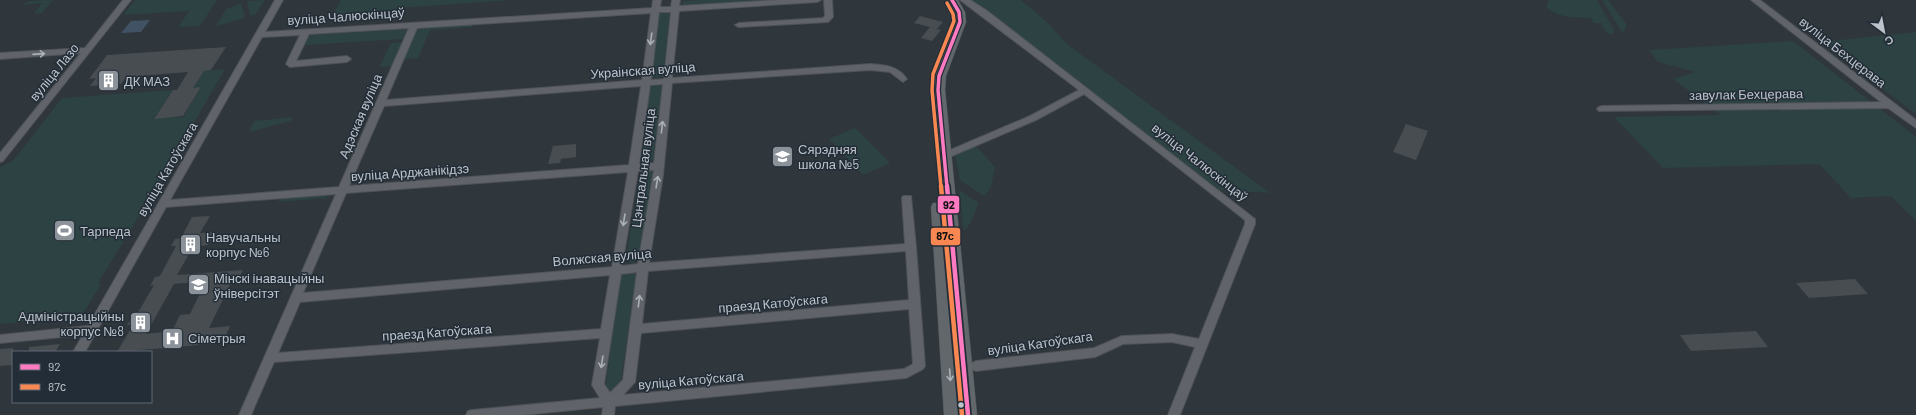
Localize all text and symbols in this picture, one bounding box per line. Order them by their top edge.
street label: вуліца Чалюскінцаў [287,4,406,28]
north arrow [1864,12,1904,52]
street label: вуліца Бехцерава [1796,13,1890,91]
one-way arrow [647,32,655,45]
text: С [1883,33,1896,49]
street label: вуліца Лазо [26,40,82,104]
one-way arrow [32,50,45,57]
street label: Украінская вуліца [590,58,697,82]
building icon: ДК МАЗ [95,68,121,94]
street label: Адэская вуліца [335,71,385,161]
place label: ДК МАЗ [124,73,170,89]
street label: завулак Бехцерава [1689,85,1804,103]
street label: Цэнтральная вуліца [628,107,658,229]
street label: вуліца Катоўскага [134,118,201,219]
street label: вуліца Чалюскінцаў [1149,120,1252,205]
one-way arrow [658,121,666,134]
place label: Сярэдняя школа №5 [798,141,860,172]
school or university icon: Сярэдняя школа №5 [770,143,796,169]
street label: вуліца Арджанікідзэ [350,160,470,184]
one-way arrow [653,175,661,188]
line badge: 92 [937,195,960,214]
text: 92 [943,198,955,211]
one-way arrow [620,213,628,226]
sports icon: Тарпеда [52,218,78,244]
place label: Тарпеда [80,223,131,239]
line badge: 87с [930,227,961,246]
place label: Навучальны корпус №6 [206,229,281,260]
text: 87с [936,229,954,242]
building icon: Навучальны корпус №6 [177,231,203,257]
street label: Волжская вуліца [552,245,653,269]
place label: Мінскі інавацыйны ўніверсітэт [214,270,324,301]
school or university icon: Мінскі інавацыйны ўніверсітэт [186,272,212,298]
street label: праезд Катоўскага [718,290,829,316]
one-way arrow [635,295,643,308]
place label: Адміністрацыйны корпус №8 [18,308,124,339]
building icon: Адміністрацыйны корпус №8 [127,310,153,336]
street label: праезд Катоўскага [382,320,493,344]
hospital icon: Сіметрыя [160,325,186,351]
street label: вуліца Катоўскага [986,328,1094,358]
place label: Сіметрыя [188,330,246,346]
legend [12,351,152,403]
one-way arrow [597,355,605,368]
text: 92 [48,359,61,373]
street label: вуліца Катоўскага [637,367,745,393]
one-way arrow [947,368,954,381]
text: 87с [48,379,66,393]
unlabelled marker [956,400,966,410]

